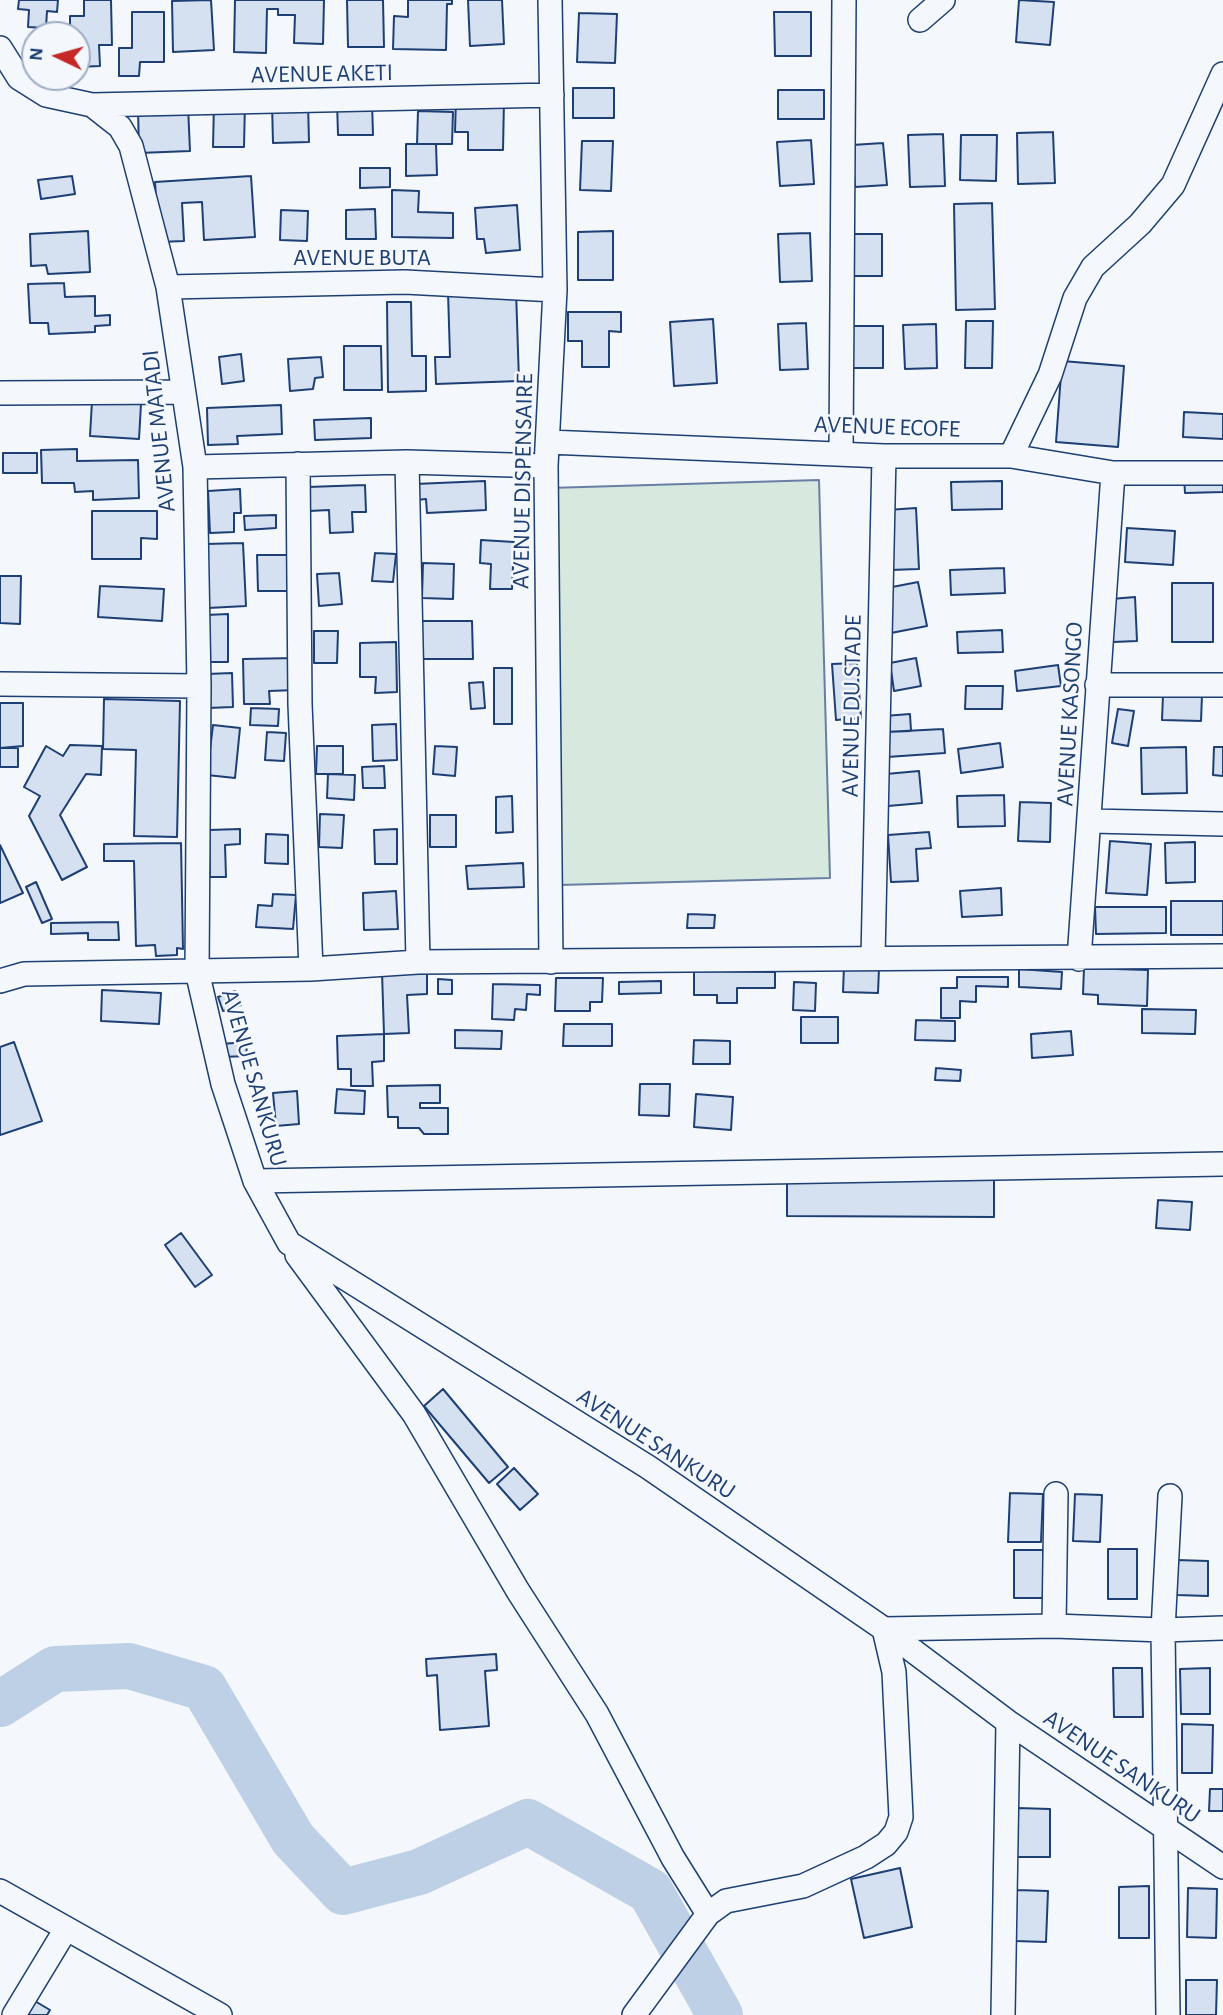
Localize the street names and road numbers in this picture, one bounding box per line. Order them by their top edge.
street label: AVENUE AKETI [251,58,393,90]
street label: AVENUE BUTA [293,244,431,272]
street label: AVENUE MATADI [136,348,182,514]
street label: AVENUE DISPENSAIRE [507,373,539,589]
street label: AVENUE ECOFE [813,410,961,444]
street label: AVENUE DU STADE [836,615,868,797]
street label: AVENUE KASONGO [1051,621,1089,807]
street label: AVENUE SANKURU [215,986,293,1170]
street label: AVENUE SANKURU [571,1382,741,1506]
street label: AVENUE SANKURU [1038,1704,1206,1830]

